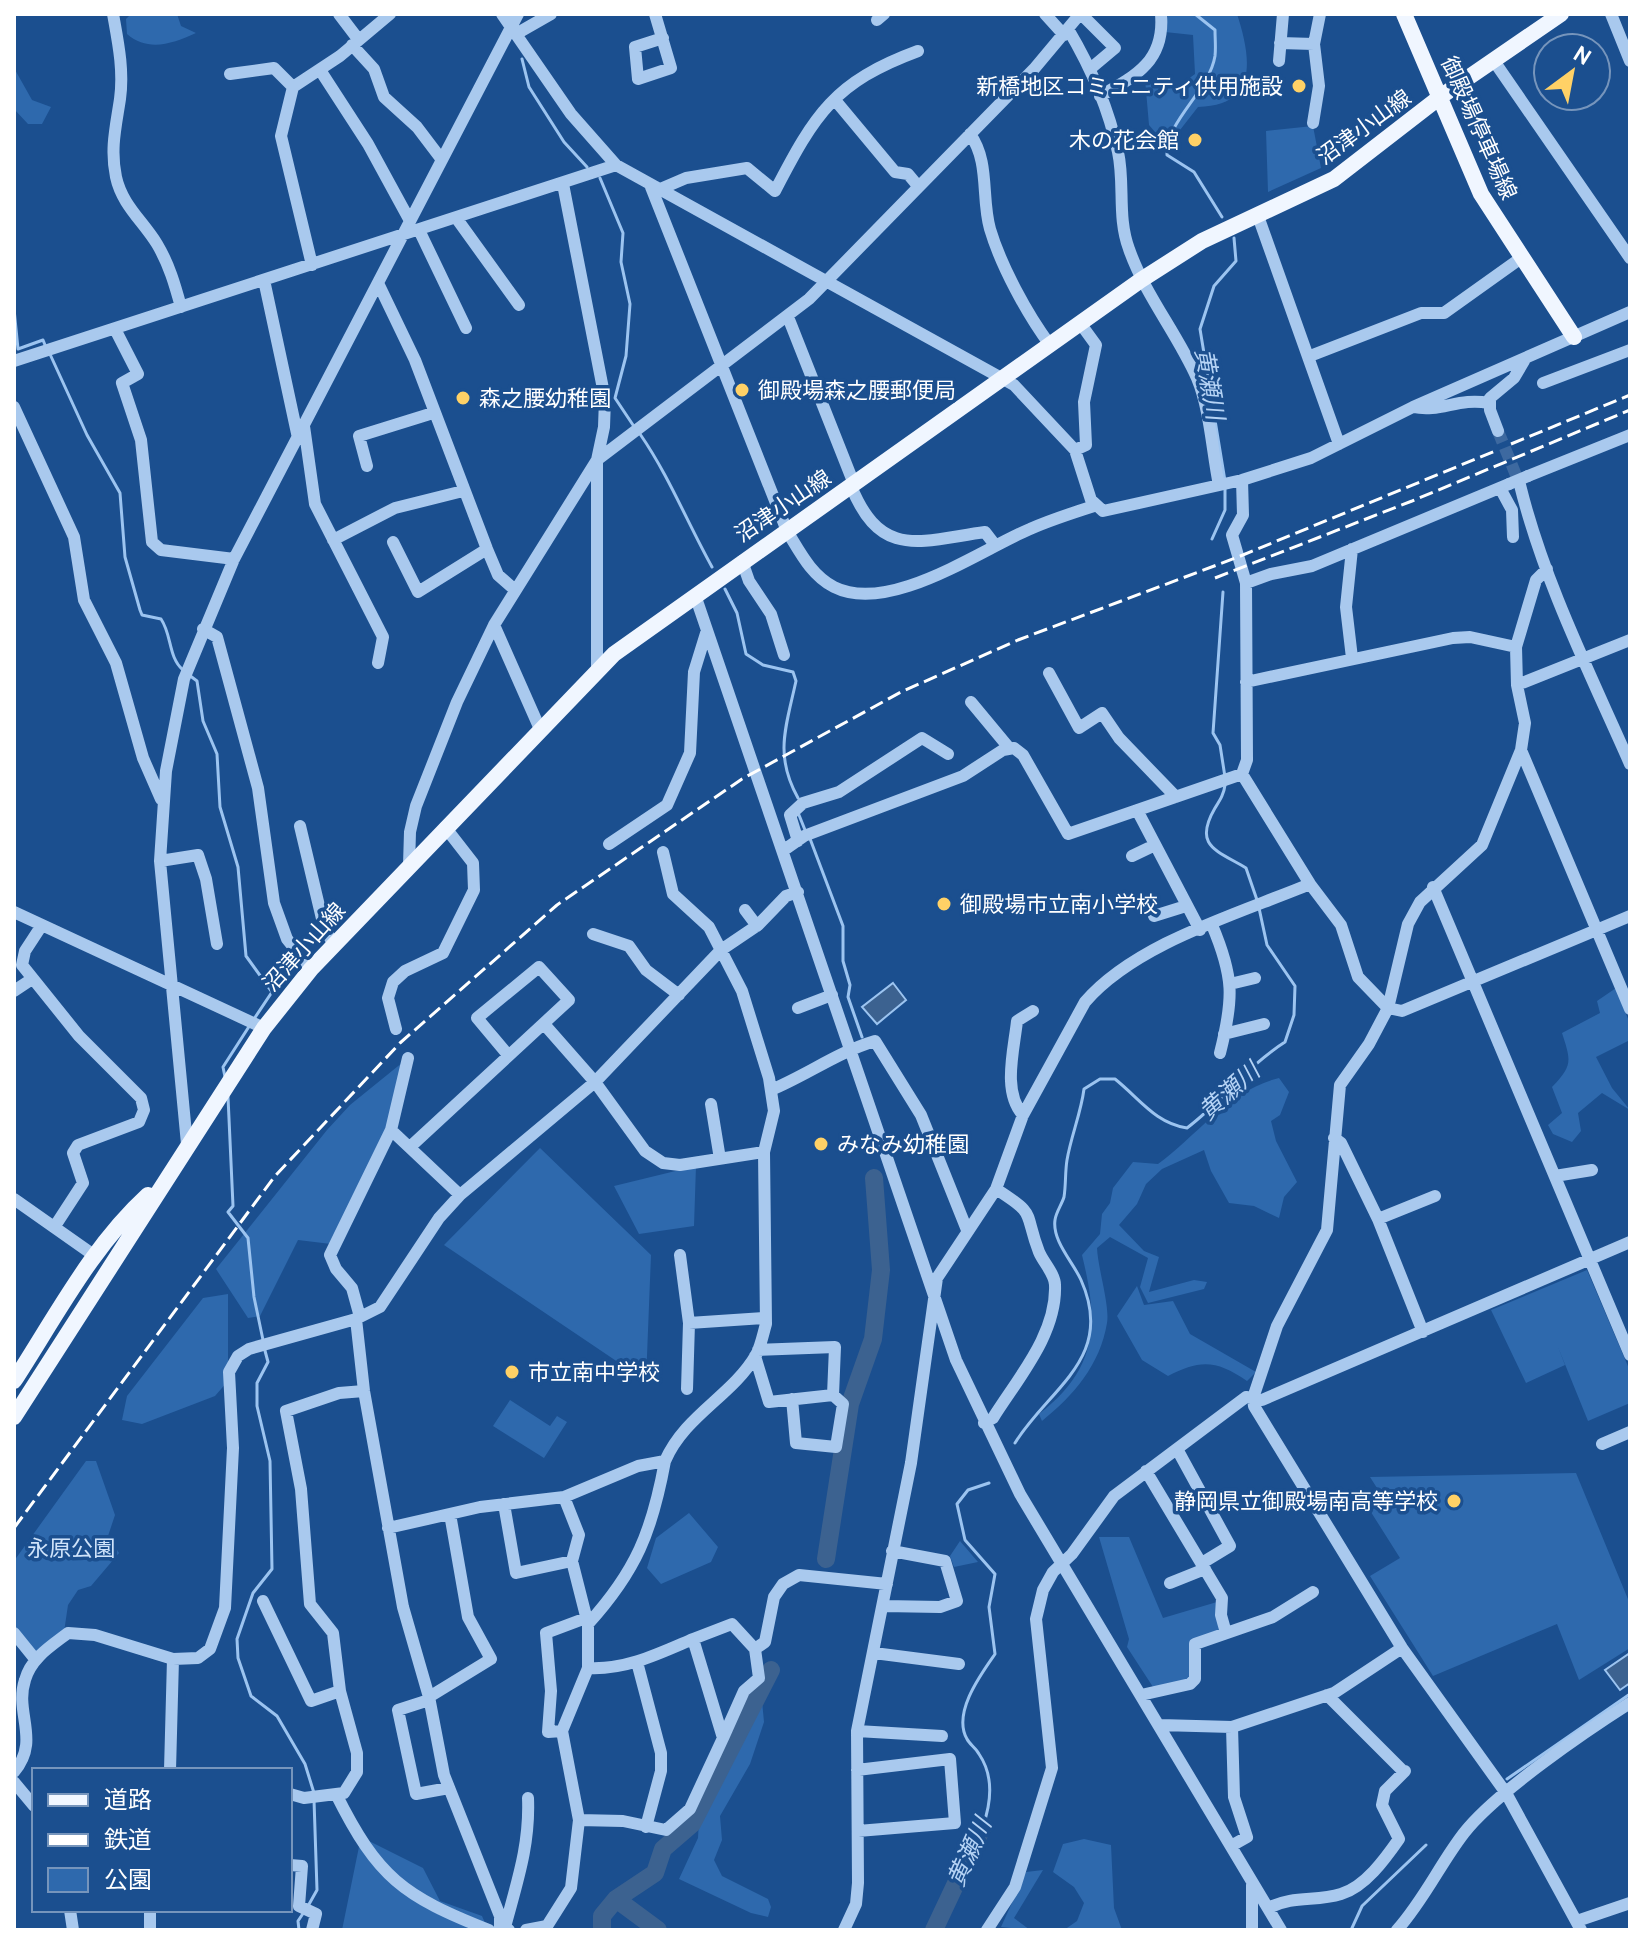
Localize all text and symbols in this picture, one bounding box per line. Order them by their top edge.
north arrow [1532,32,1612,112]
text: N [1569,40,1596,71]
street label: 御殿場停車場線 [1435,52,1523,204]
place label: 新橋地区コミュニティ供用施設 [976,73,1283,100]
marker: 新橋地区コミュニティ供用施設 [1290,77,1308,95]
street label: 沼津小山線 [1312,84,1416,170]
place label: 木の花会館 [1069,127,1179,154]
marker: 木の花会館 [1186,131,1204,149]
water label: 黄瀬川 [1189,346,1231,425]
place label: 御殿場森之腰郵便局 [758,377,956,404]
marker: 御殿場森之腰郵便局 [733,381,751,399]
place label: 森之腰幼稚園 [479,385,611,412]
marker: 森之腰幼稚園 [454,389,472,407]
street label: 沼津小山線 [730,464,836,548]
place label: 御殿場市立南小学校 [960,891,1158,918]
marker: 御殿場市立南小学校 [935,895,953,913]
street label: 沼津小山線 [257,897,351,997]
water label: 黄瀬川 [1193,1054,1268,1126]
place label: みなみ幼稚園 [837,1131,969,1158]
marker: みなみ幼稚園 [812,1135,830,1153]
place label: 市立南中学校 [528,1359,660,1386]
marker: 市立南中学校 [503,1363,521,1381]
place label: 静岡県立御殿場南高等学校 [1174,1488,1438,1515]
marker: 静岡県立御殿場南高等学校 [1445,1492,1463,1510]
park label: 永原公園 [27,1535,115,1562]
legend [32,1768,292,1912]
text: 道路 [104,1785,152,1814]
water label: 黄瀬川 [941,1810,998,1891]
text: 鉄道 [104,1825,152,1854]
text: 公園 [104,1865,152,1894]

